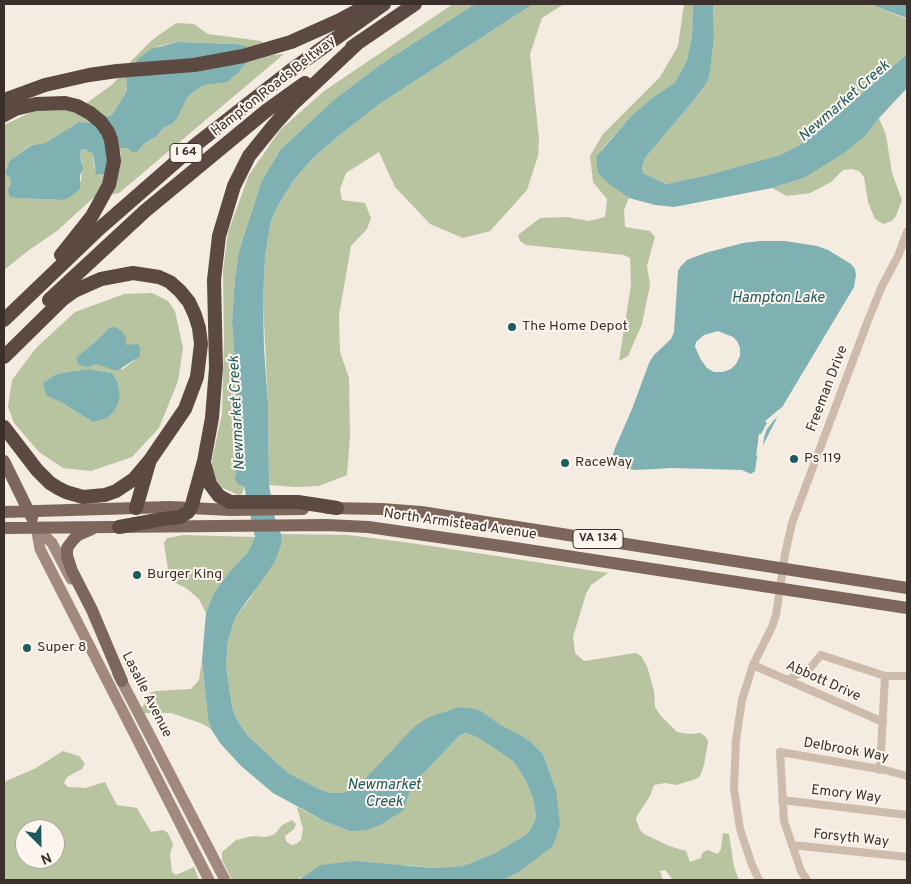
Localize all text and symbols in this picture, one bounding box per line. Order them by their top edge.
street label: Hampton Roads Beltway [208,33,340,141]
water label: Newmarket Creek [796,58,894,146]
road number: I 64 [170,144,202,162]
water label: Hampton Lake [732,290,824,308]
place label: The Home Depot [522,319,628,335]
marker: The Home Depot [506,321,518,333]
street label: Freeman Drive [804,343,852,435]
water label: Newmarket Creek [226,355,250,471]
place label: Ps 119 [804,451,841,467]
marker: Ps 119 [788,453,800,465]
place label: RaceWay [575,455,632,471]
marker: RaceWay [559,457,571,469]
street label: North Armistead Avenue [382,506,538,544]
road number: VA 134 [573,530,623,548]
place label: Burger King [147,567,222,583]
marker: Burger King [131,569,143,581]
place label: Super 8 [37,640,86,656]
marker: Super 8 [21,642,33,654]
street label: Lasalle Avenue [117,649,175,741]
street label: Abbott Drive [783,658,863,706]
street label: Delbrook Way [802,735,890,767]
water label: Newmarket Creek [347,777,421,812]
street label: Emory Way [810,782,882,808]
north arrow [15,819,65,869]
street label: Forsyth Way [812,827,890,851]
text: N [38,848,54,867]

